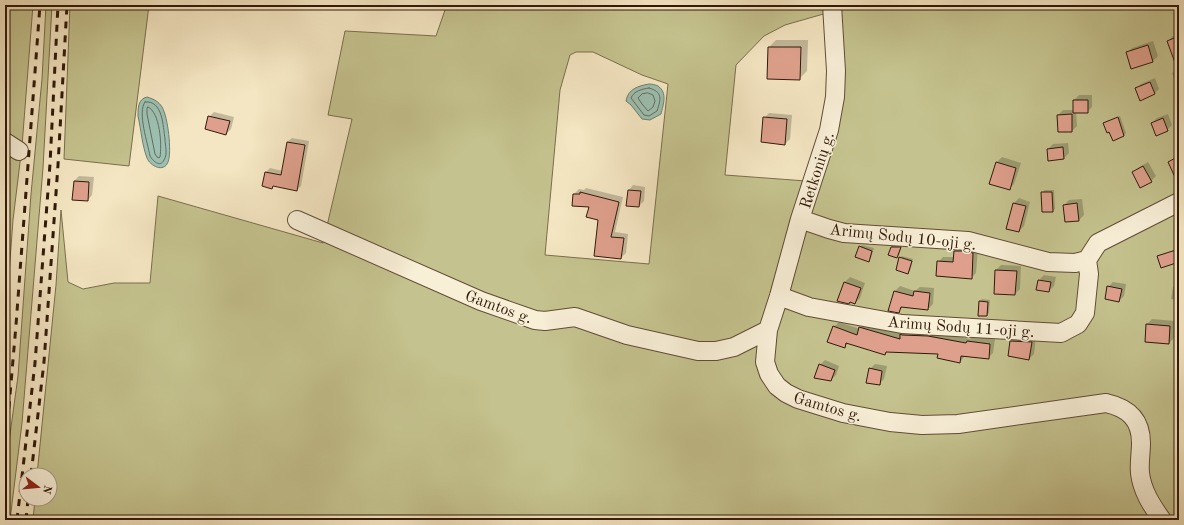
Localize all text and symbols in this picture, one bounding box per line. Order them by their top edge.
street label: Retkonių g. [798,130,838,211]
street label: Arimų Sodų 10-oji g. [829,222,977,254]
street label: Gamtos g. [463,288,534,327]
street label: Arimų Sodų 11-oji g. [887,315,1035,341]
street label: Gamtos g. [791,391,863,425]
north arrow [18,467,58,507]
text: N [40,484,53,495]

